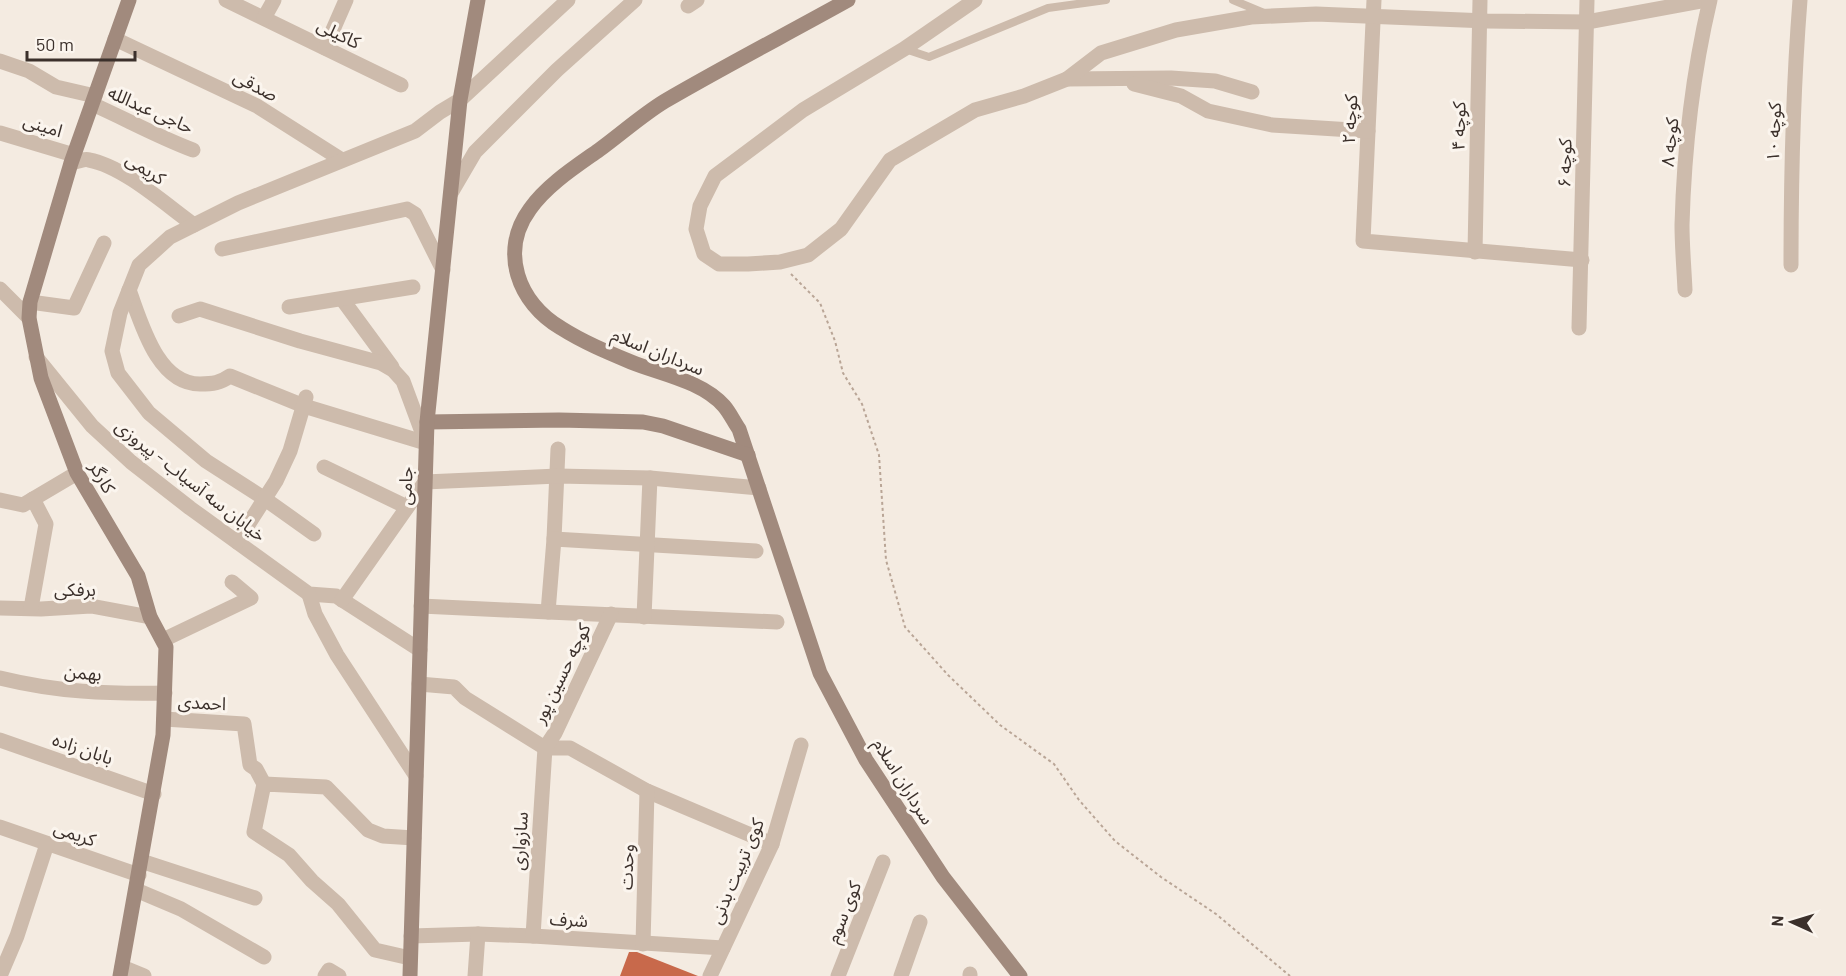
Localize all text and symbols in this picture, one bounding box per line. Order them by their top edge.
street label: کاکیلی [313,13,365,54]
scale bar [27,24,135,62]
text: 50 m [36,33,74,55]
street label: صدقی [230,65,282,106]
street label: حاجی عبدالله [104,80,197,139]
street label: کوچه ۲ [1337,93,1362,144]
street label: کوچه ۴ [1447,101,1470,151]
street label: کوچه ۱۰ [1761,101,1786,162]
street label: امینی [20,109,65,142]
street label: کوچه ۸ [1655,116,1684,168]
street label: کوچه ۶ [1553,138,1576,188]
street label: کریمی [121,147,171,190]
street label: سرداران اسلام [607,322,707,383]
street label: خیابان سه آسیاب - پیروزی [111,414,271,547]
street label: کارگر [84,456,121,498]
street label: جامی [393,466,418,506]
street label: برفکی [54,578,96,601]
street label: کوچه حسین پور [527,619,596,728]
street label: بهمن [63,659,103,686]
street label: احمدی [177,690,227,715]
street label: بابان زاده [50,727,116,770]
street label: سرداران اسلام [865,734,939,830]
street label: سازواری [506,811,533,871]
street label: کوی تربیت بدنی [704,814,769,927]
street label: کریمی [51,816,99,852]
street label: وحدت [614,844,638,890]
street label: کوی سوم [821,877,869,948]
north arrow [1762,892,1822,952]
street label: شرف [549,907,589,932]
text: N [1767,915,1786,927]

